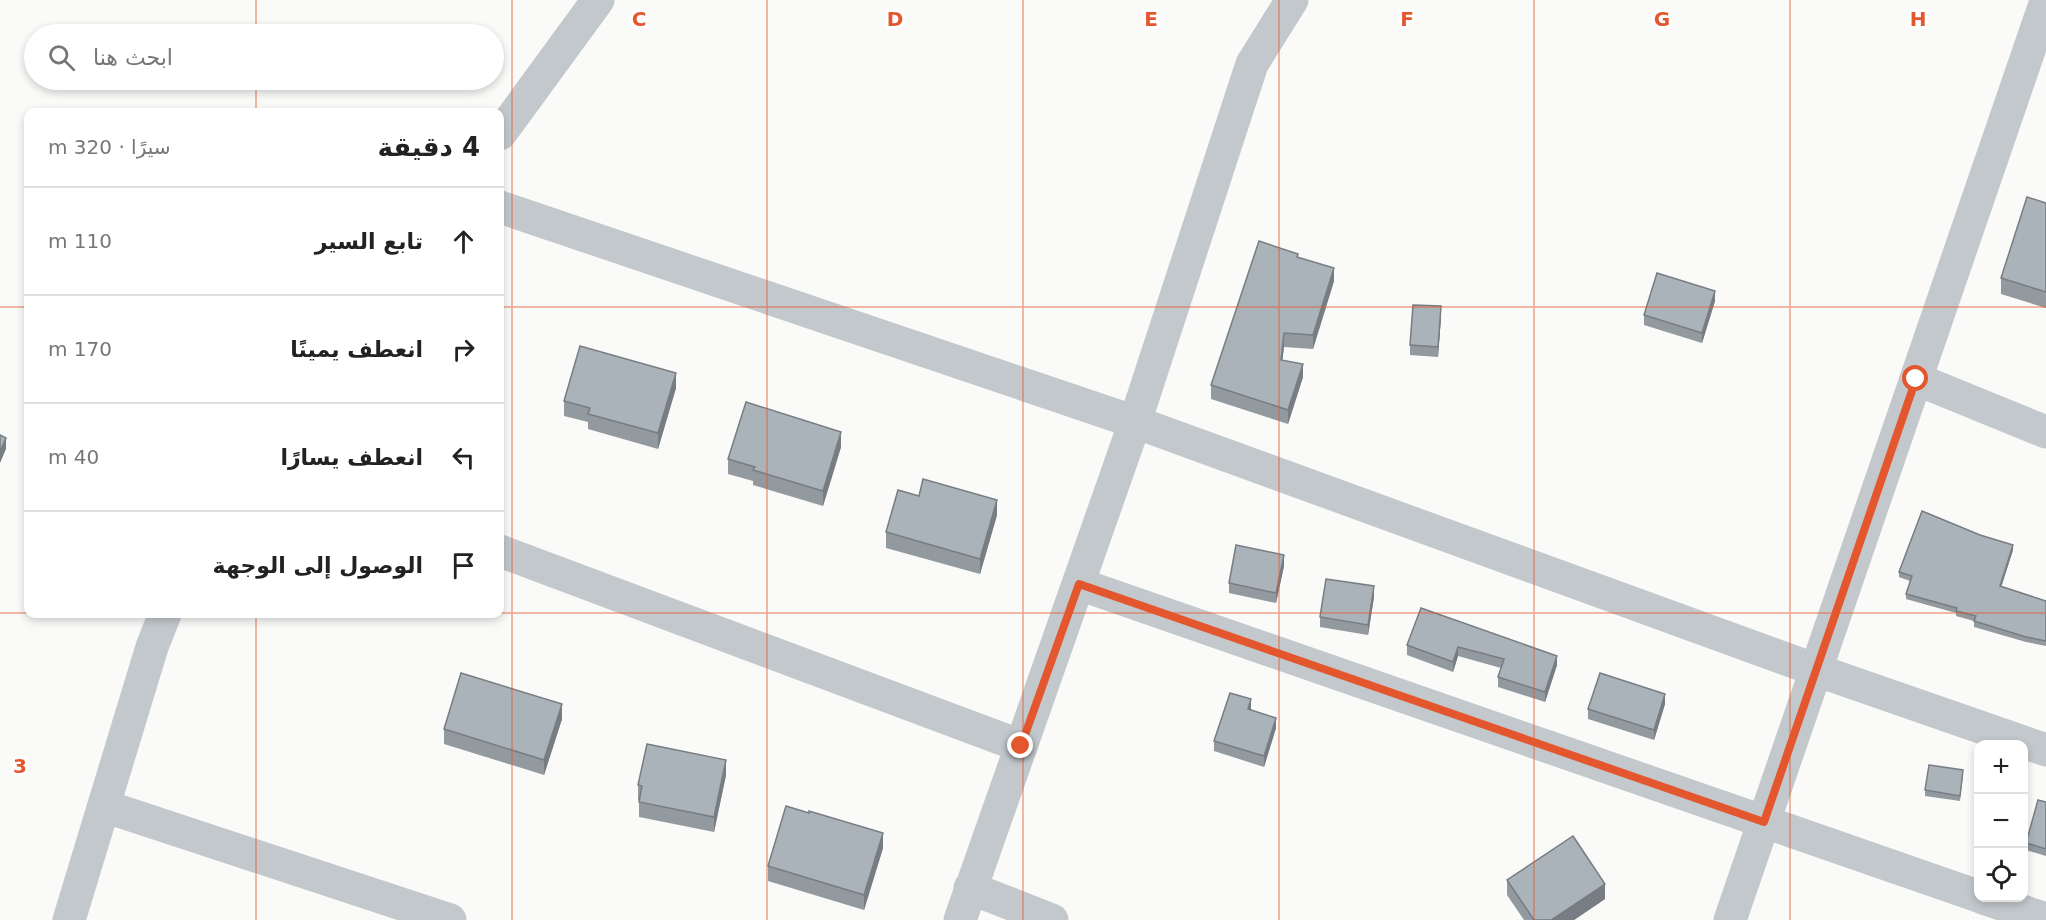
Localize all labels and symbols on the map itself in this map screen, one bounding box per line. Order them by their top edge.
text: C [632,7,646,31]
text: D [887,7,903,31]
text: E [1144,7,1158,31]
text: F [1400,7,1414,31]
text: G [1654,7,1670,31]
text: H [1910,7,1926,31]
route start [1902,365,1928,391]
route end [1007,732,1033,758]
text: 3 [13,754,27,778]

